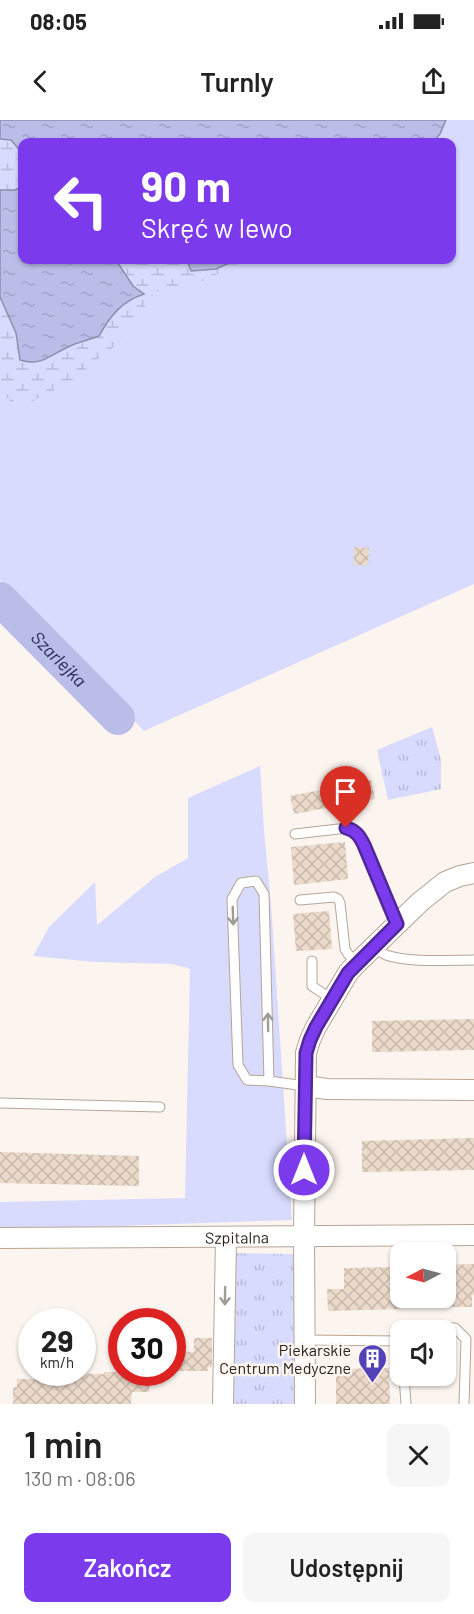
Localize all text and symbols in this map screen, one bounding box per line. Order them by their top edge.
text: 08:05 [30,8,87,34]
icon: back [24,65,57,98]
text: Turnly [200,65,274,97]
icon: share [417,65,450,98]
text: 90 m [141,160,231,210]
icon: left [42,162,120,240]
text: Skręć w lewo [141,211,293,243]
water label: Szarlejka [27,626,91,691]
pin [320,766,371,828]
icon: arrive [329,775,362,808]
one-way arrow [227,906,238,926]
one-way arrow [262,1013,274,1033]
position arrow [272,1138,336,1202]
street label: Szpitalna [205,1227,269,1246]
north arrow [390,1242,456,1308]
map controls [390,1242,456,1386]
one-way arrow [219,1286,231,1306]
speed limit sign: 30 [108,1308,186,1386]
button: sound [390,1320,456,1386]
text: 29 [41,1322,73,1358]
place label: Piekarskie Centrum Medyczne [219,1340,351,1377]
building icon: Piekarskie Centrum Medyczne [356,1342,388,1384]
text: km/h [40,1353,74,1371]
text: 1 min [24,1422,103,1465]
button: close [387,1424,450,1487]
text: 130 m · 08:06 [24,1466,135,1490]
button: Zakończ [24,1533,231,1602]
button: Udostępnij [243,1533,450,1602]

